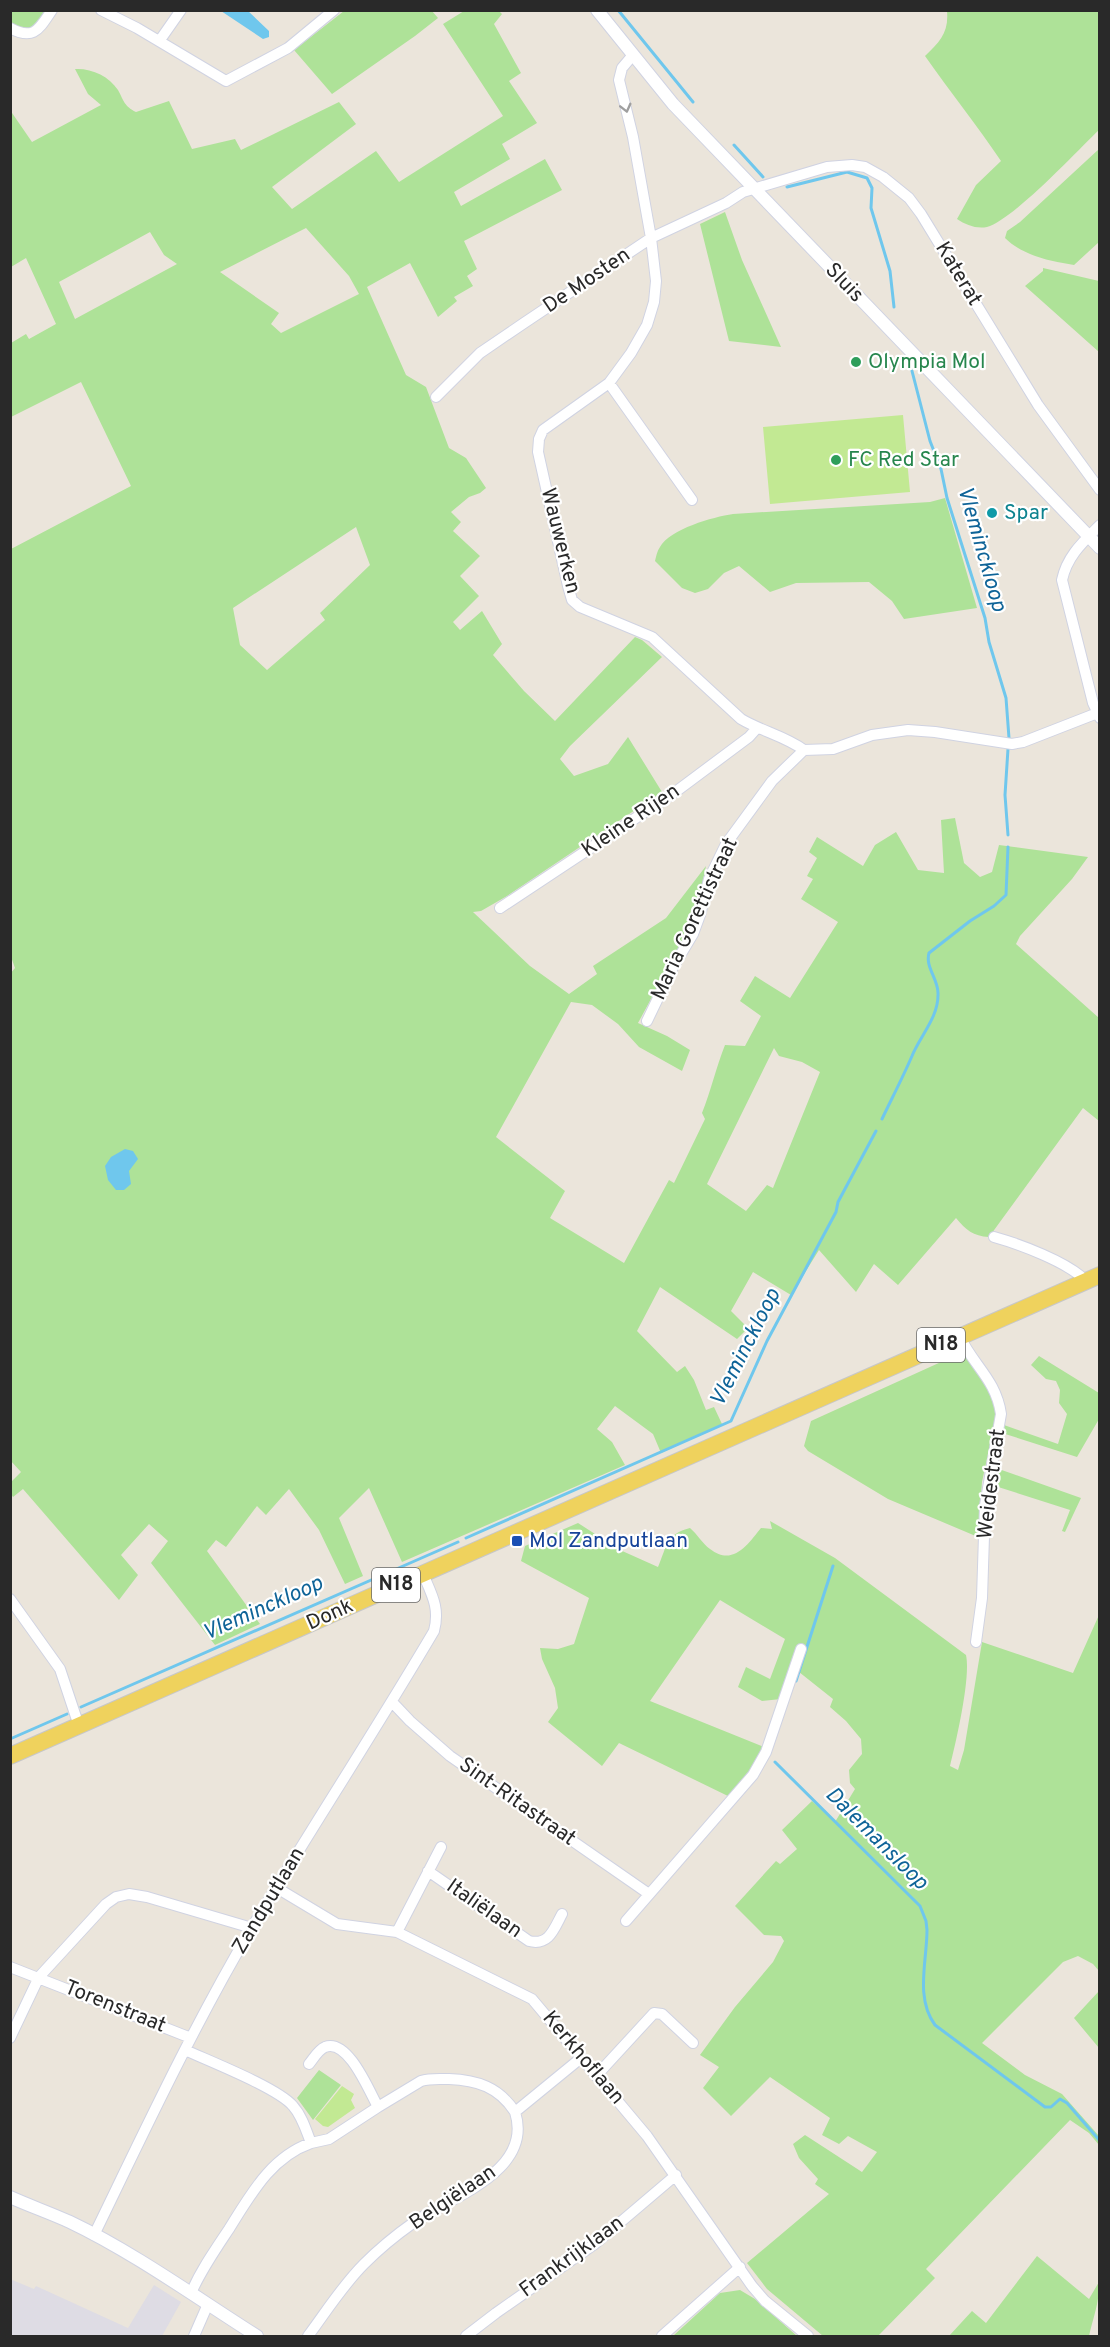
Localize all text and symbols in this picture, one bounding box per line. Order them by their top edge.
one-way arrow [618,103,631,113]
street label: Katerat [928,237,988,311]
street label: De Mosten [538,242,636,320]
street label: Sluis [819,257,869,309]
place label: Olympia Mol [868,349,986,376]
marker: Olympia Mol [849,355,863,369]
place label: FC Red Star [848,447,959,474]
marker: FC Red Star [829,453,843,467]
water label: Vleminckloop [950,483,1012,616]
street label: Wauwerken [534,485,586,597]
place label: Spar [1004,500,1048,527]
marker: Spar [985,506,999,520]
street label: Kleine Rijen [577,778,685,864]
street label: Maria Gorettistraat [645,833,745,1005]
water label: Vleminckloop [705,1284,788,1412]
road number: N18 [917,1328,965,1362]
street label: Weidestraat [972,1427,1012,1541]
place label: Mol Zandputlaan [529,1528,688,1555]
marker: Mol Zandputlaan [510,1534,524,1548]
road number: N18 [372,1568,420,1602]
water label: Vleminckloop [199,1570,328,1648]
street label: Donk [302,1593,358,1637]
street label: Sint-Ritastraat [453,1752,581,1852]
water label: Dalemansloop [819,1782,934,1897]
street label: Zandputlaan [227,1843,311,1959]
street label: Italiëlaan [441,1873,527,1945]
street label: Torenstraat [60,1974,170,2040]
street label: Kerkhoflaan [536,2005,630,2111]
street label: Belgiëlaan [404,2159,502,2237]
street label: Frankrijklaan [514,2210,630,2304]

